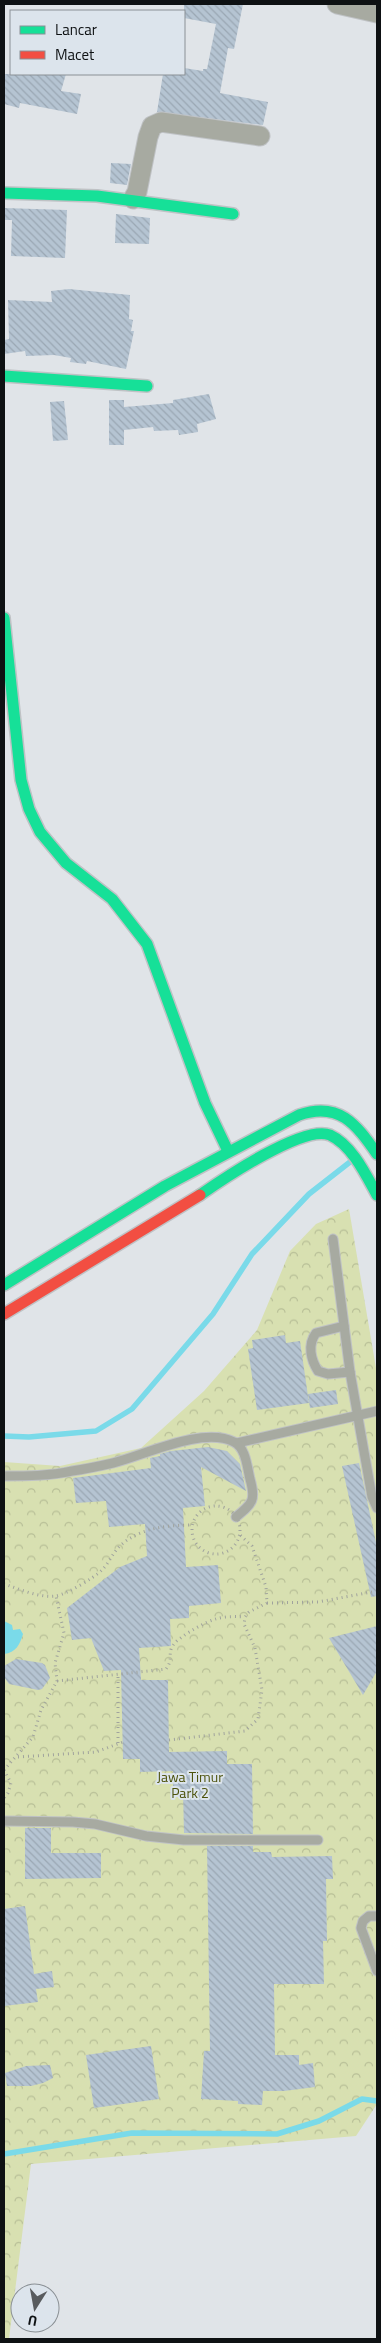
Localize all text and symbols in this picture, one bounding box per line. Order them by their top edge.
legend [10,10,185,75]
text: Lancar [55,18,97,41]
text: Macet [55,43,95,66]
park label: Jawa Timur Park 2 [157,1766,223,1803]
north arrow [10,2283,60,2333]
text: U [26,2310,39,2332]

